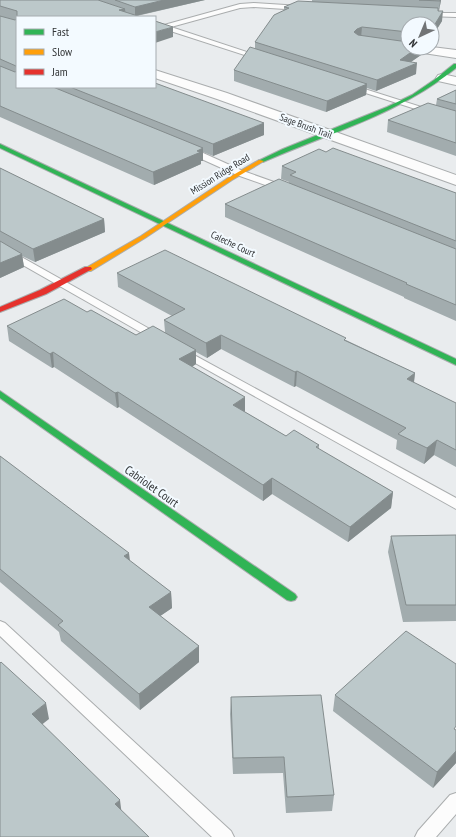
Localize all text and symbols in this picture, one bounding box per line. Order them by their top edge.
legend [16,16,156,88]
north arrow [400,16,440,56]
text: Fast [52,24,70,39]
text: N [406,36,420,50]
text: Slow [52,44,73,59]
text: Jam [51,64,68,79]
street label: Sage Brush Trail [278,110,335,142]
street label: Mission Ridge Road [188,151,252,197]
street label: Caleche Court [209,228,258,260]
street label: Cabriolet Court [122,462,182,510]

